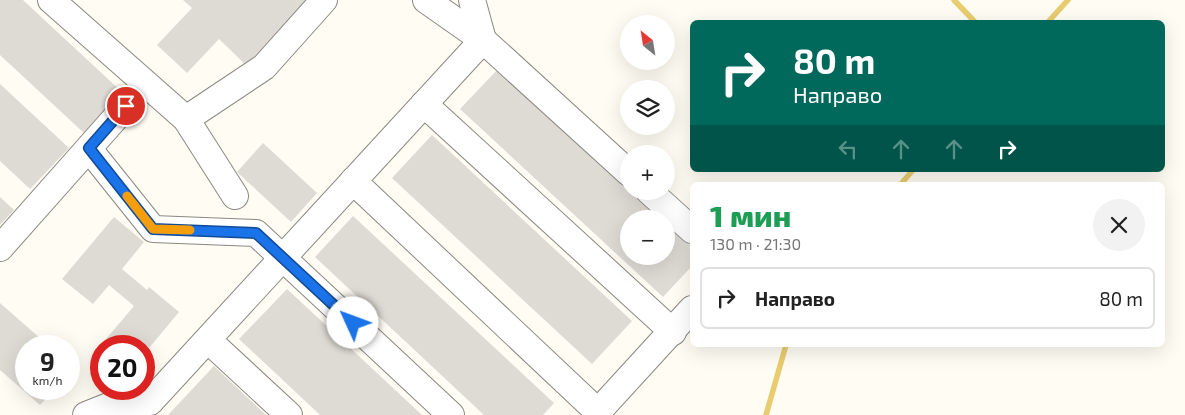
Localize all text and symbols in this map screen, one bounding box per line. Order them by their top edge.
north arrow [620,15,675,70]
map controls [620,15,675,265]
text: 80 m [793,39,875,81]
icon: right [710,40,775,105]
button: layers [620,80,675,135]
text: Направо [793,81,882,107]
pin [105,85,147,127]
icon: arrive [112,92,140,120]
icon: left [834,135,862,163]
icon: ahead [887,135,915,163]
icon: ahead [940,135,968,163]
icon: right [993,135,1021,163]
button: + [620,145,675,200]
text: 1 мин [710,197,791,233]
button: close [1093,199,1145,251]
button: − [620,210,675,265]
text: 130 m · 21:30 [710,234,801,253]
icon: right [712,284,740,312]
text: Направо [755,287,835,310]
text: 80 m [1099,287,1143,310]
position arrow [326,296,378,348]
speed limit sign: 20 [90,335,155,400]
text: 9 [40,346,55,376]
text: km/h [33,373,62,387]

